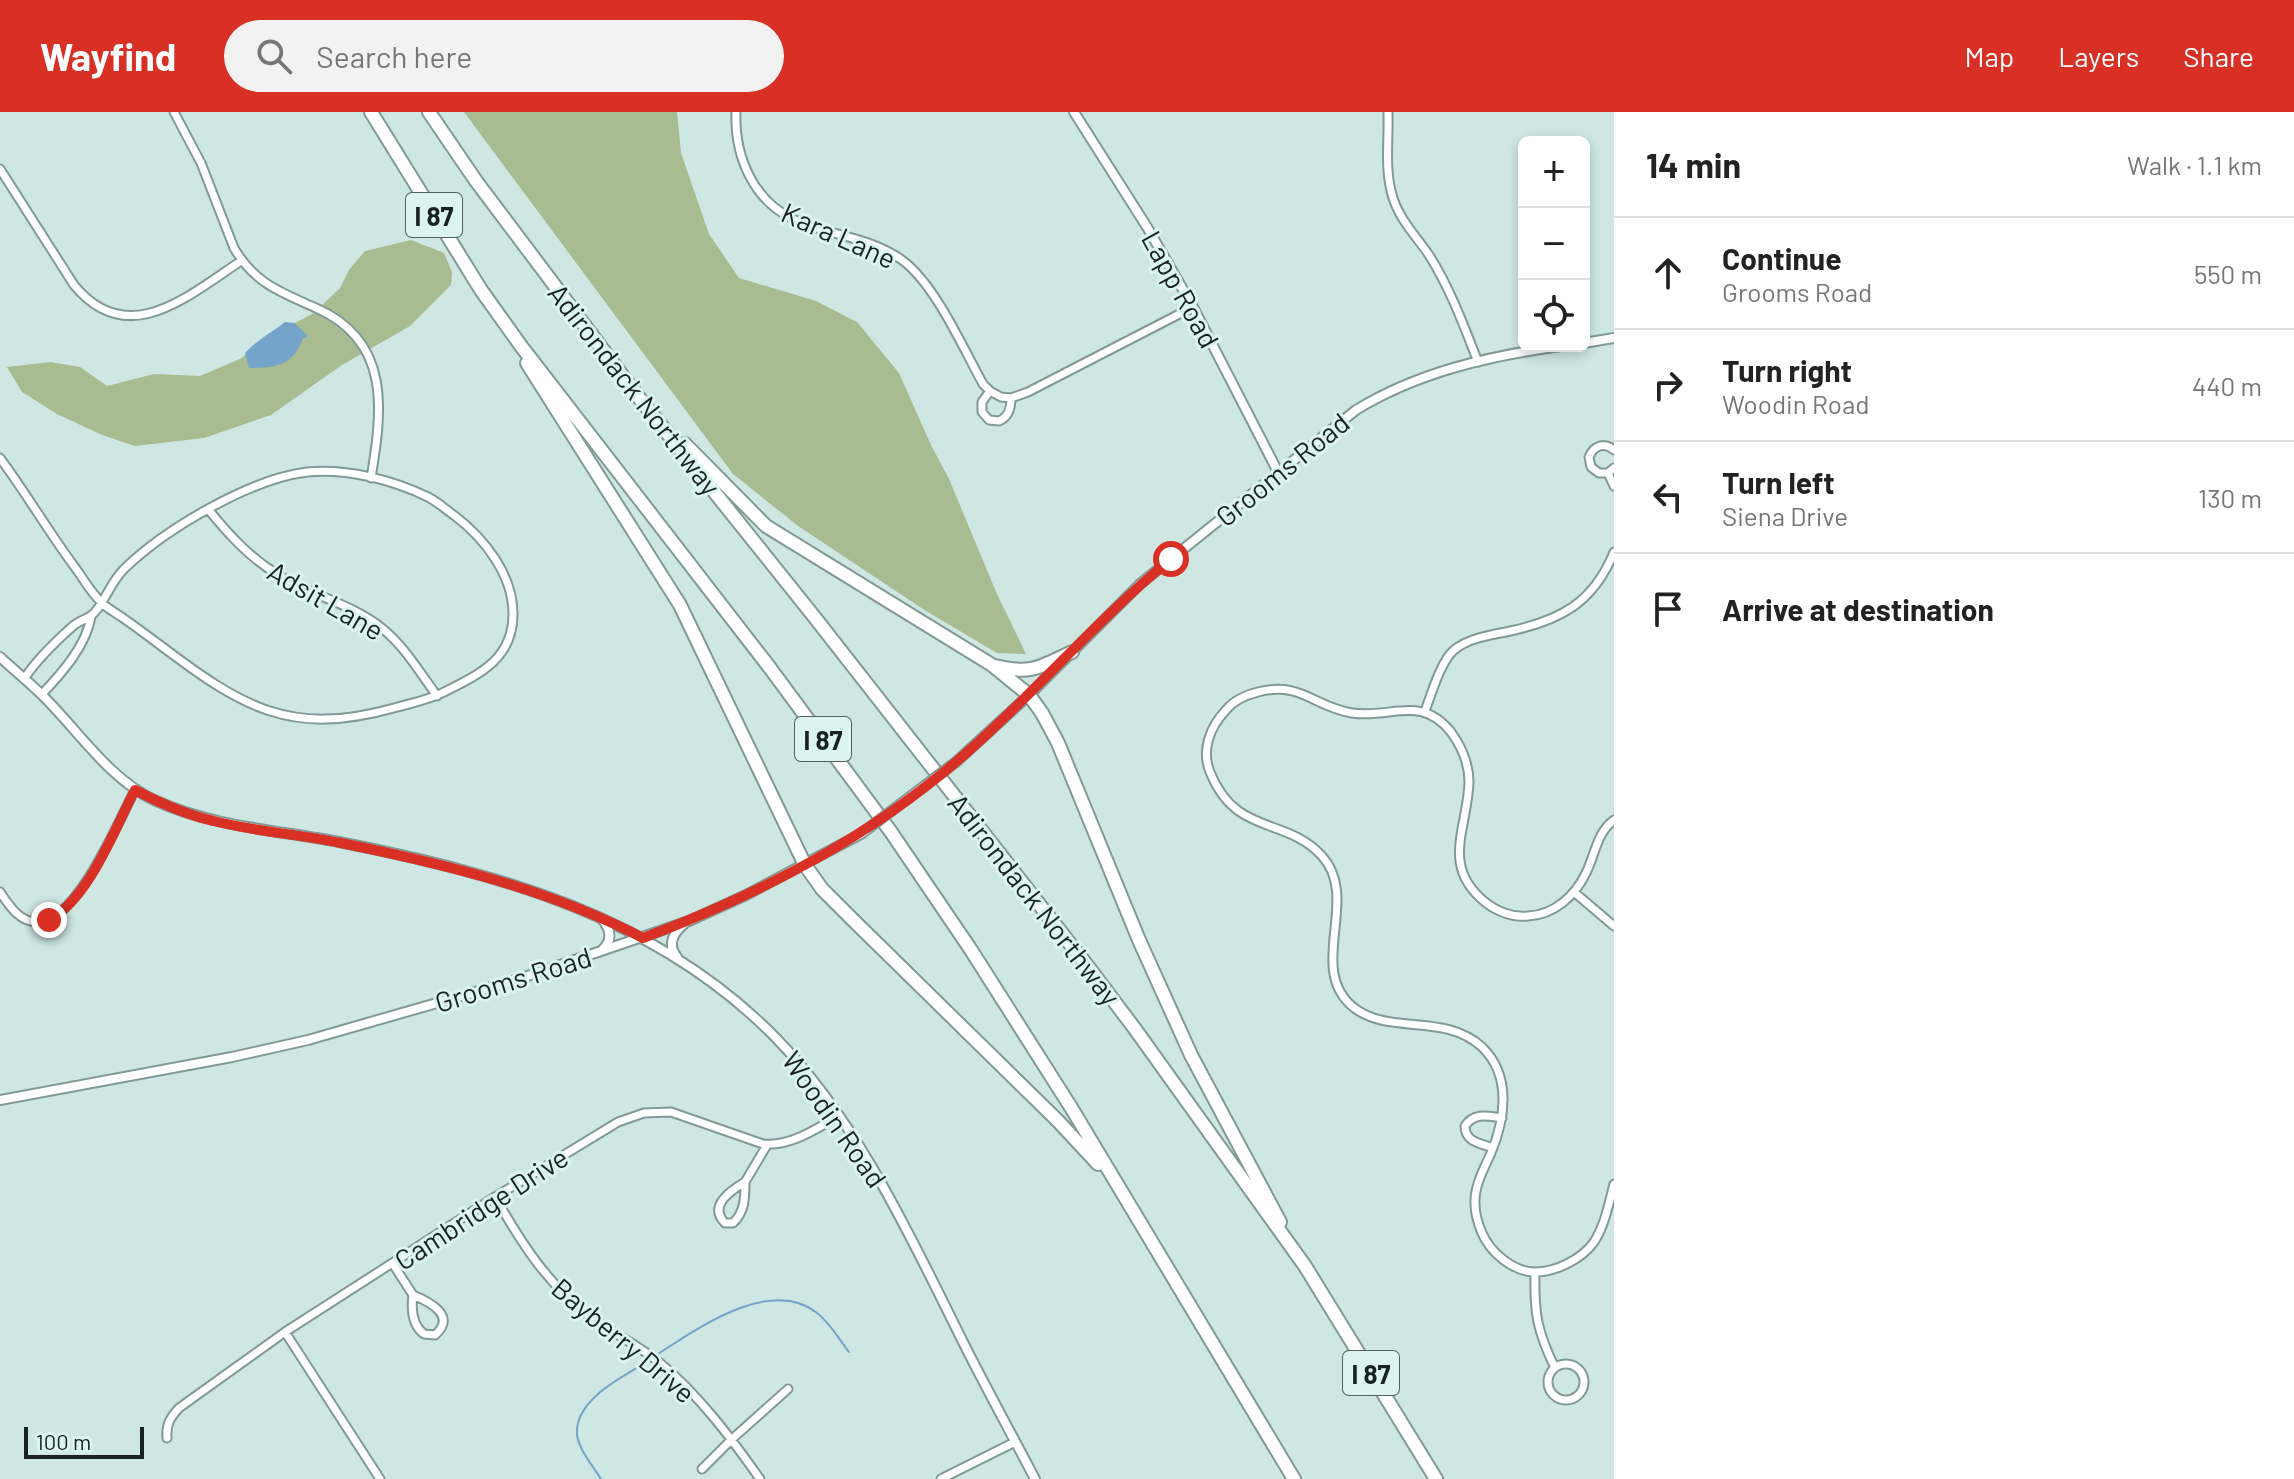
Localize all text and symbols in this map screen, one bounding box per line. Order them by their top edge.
search box [224,20,784,92]
text: Wayfind [40,33,176,79]
icon: search [252,34,296,78]
text: Search here [316,38,472,74]
text: Map [1964,39,2014,73]
text: Layers [2058,39,2139,73]
text: Share [2183,39,2254,73]
map controls [1518,136,1590,352]
button: + [1518,136,1590,208]
text: 14 min [1646,144,1741,185]
text: Walk · 1.1 km [2127,149,2262,180]
road number: I 87 [406,193,462,237]
street label: Kara Lane [777,195,901,275]
button: − [1518,208,1590,280]
street label: Lapp Road [1135,225,1227,353]
text: Continue [1722,240,1842,276]
icon: ahead [1646,251,1690,295]
text: 550 m [2194,258,2262,289]
street label: Adirondack Northway [542,276,728,502]
text: Grooms Road [1722,276,1872,307]
button: locate [1518,280,1590,352]
text: Turn right [1722,352,1852,388]
icon: right [1646,363,1690,407]
text: 440 m [2192,370,2262,401]
text: Woodin Road [1722,388,1869,419]
street label: Grooms Road [1208,405,1356,533]
text: Turn left [1722,464,1835,500]
icon: left [1646,475,1690,519]
text: 130 m [2198,482,2262,513]
text: Siena Drive [1722,500,1848,531]
route start [1153,541,1189,577]
street label: Adsit Lane [262,553,390,647]
icon: arrive [1646,587,1690,631]
text: Arrive at destination [1722,591,1994,627]
road number: I 87 [795,717,851,761]
street label: Adirondack Northway [942,786,1128,1012]
route end [31,902,67,938]
street label: Grooms Road [431,939,595,1019]
street label: Woodin Road [776,1044,894,1194]
street label: Cambridge Drive [388,1139,574,1277]
street label: Bayberry Drive [545,1270,703,1410]
road number: I 87 [1343,1351,1399,1395]
scale bar [24,1423,144,1459]
text: 100 m [36,1428,91,1454]

